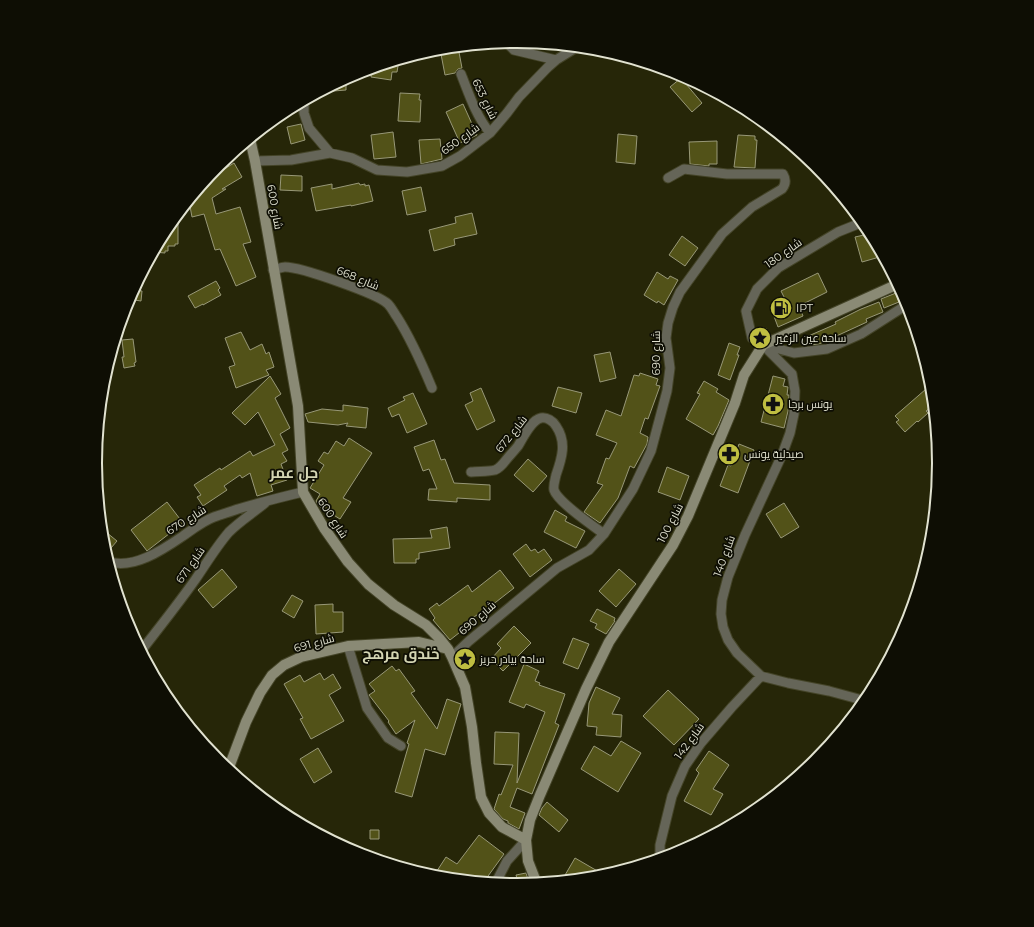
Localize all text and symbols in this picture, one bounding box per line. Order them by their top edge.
street label: شارع 653 [468,76,501,122]
street label: شارع 650 [438,120,483,159]
street label: شارع 600 [263,183,286,231]
street label: شارع 180 [762,235,805,272]
street label: شارع 668 [334,263,381,294]
fuel station icon: IPT [768,295,794,321]
place label: IPT [796,301,814,315]
place icon: ساحة عين الزغير [747,325,773,351]
street label: شارع 690 [649,331,664,375]
place label: ساحة عين الزغير [775,331,846,345]
pharmacy icon: يونس برجا [760,391,786,417]
place label: يونس برجا [788,397,832,411]
street label: شارع 672 [492,413,531,456]
pharmacy icon: صيدلية يونس [716,441,742,467]
place label: صيدلية يونس [744,447,804,461]
district label: جل عمر [269,463,318,482]
street label: شارع 600 [314,495,351,541]
street label: شارع 100 [654,501,687,546]
street label: شارع 670 [163,502,209,539]
street label: شارع 140 [710,534,739,579]
street label: شارع 671 [172,544,208,587]
street label: شارع 690 [455,598,499,639]
street label: شارع 691 [292,631,336,656]
district label: خندق مرهج [362,644,440,664]
place icon: ساحة بيادر حريز [452,646,478,672]
place label: ساحة بيادر حريز [479,652,545,666]
street label: شارع 142 [671,720,708,763]

